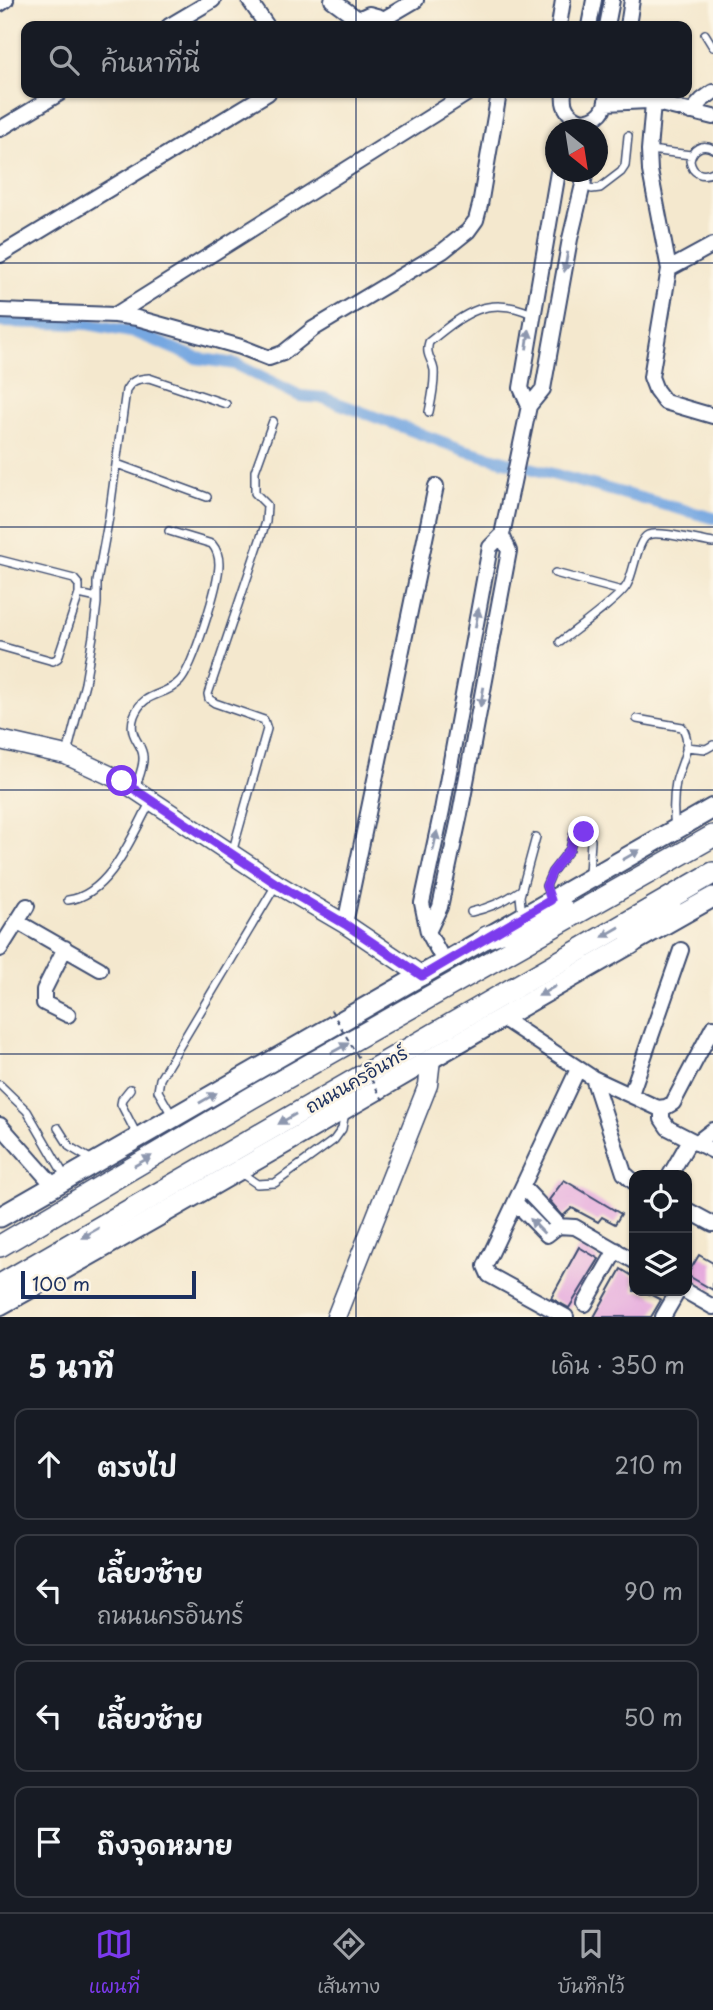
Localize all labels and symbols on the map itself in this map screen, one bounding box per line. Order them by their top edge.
north arrow [545,119,608,182]
one-way arrow [560,251,571,273]
one-way arrow [523,328,534,350]
one-way arrow [472,607,483,629]
one-way arrow [476,686,487,708]
route start [106,765,137,796]
route end [568,816,599,847]
one-way arrow [430,830,441,852]
one-way arrow [622,849,641,861]
one-way arrow [602,926,621,938]
one-way arrow [538,985,557,998]
street label: ถนนนครอินทร์ [300,1038,413,1119]
one-way arrow [331,1042,350,1054]
one-way arrow [198,1092,217,1104]
one-way arrow [278,1113,297,1126]
one-way arrow [134,1155,153,1168]
one-way arrow [529,1217,546,1234]
one-way arrow [81,1227,100,1239]
scale bar [21,1268,196,1300]

